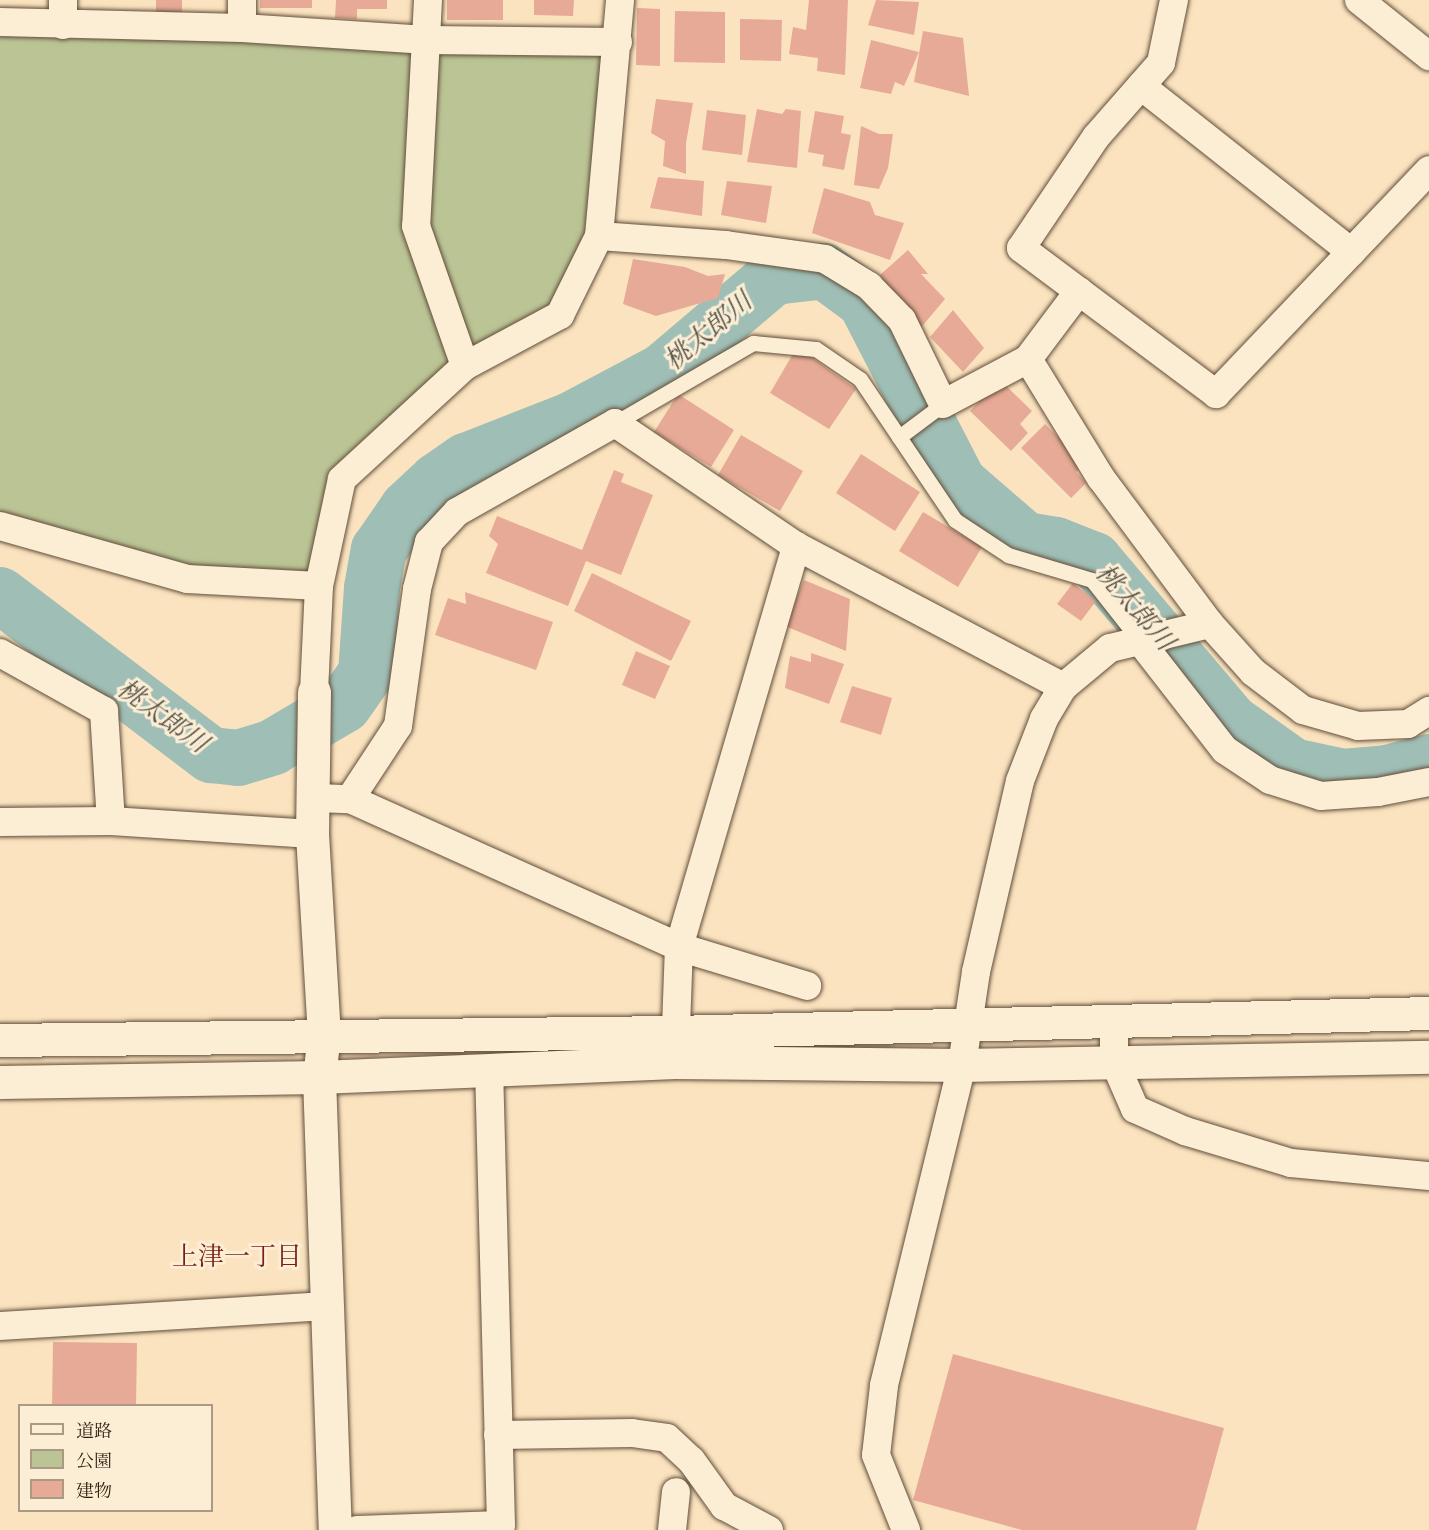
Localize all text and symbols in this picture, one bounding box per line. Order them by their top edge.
water label: 桃太郎川 [659,287,759,377]
water label: 桃太郎川 [1088,559,1180,657]
water label: 桃太郎川 [111,674,213,760]
district label: 上津一丁目 [172,1242,302,1274]
legend [18,1404,213,1512]
text: 道路 [76,1420,112,1443]
text: 公園 [76,1450,112,1473]
text: 建物 [76,1480,112,1503]

